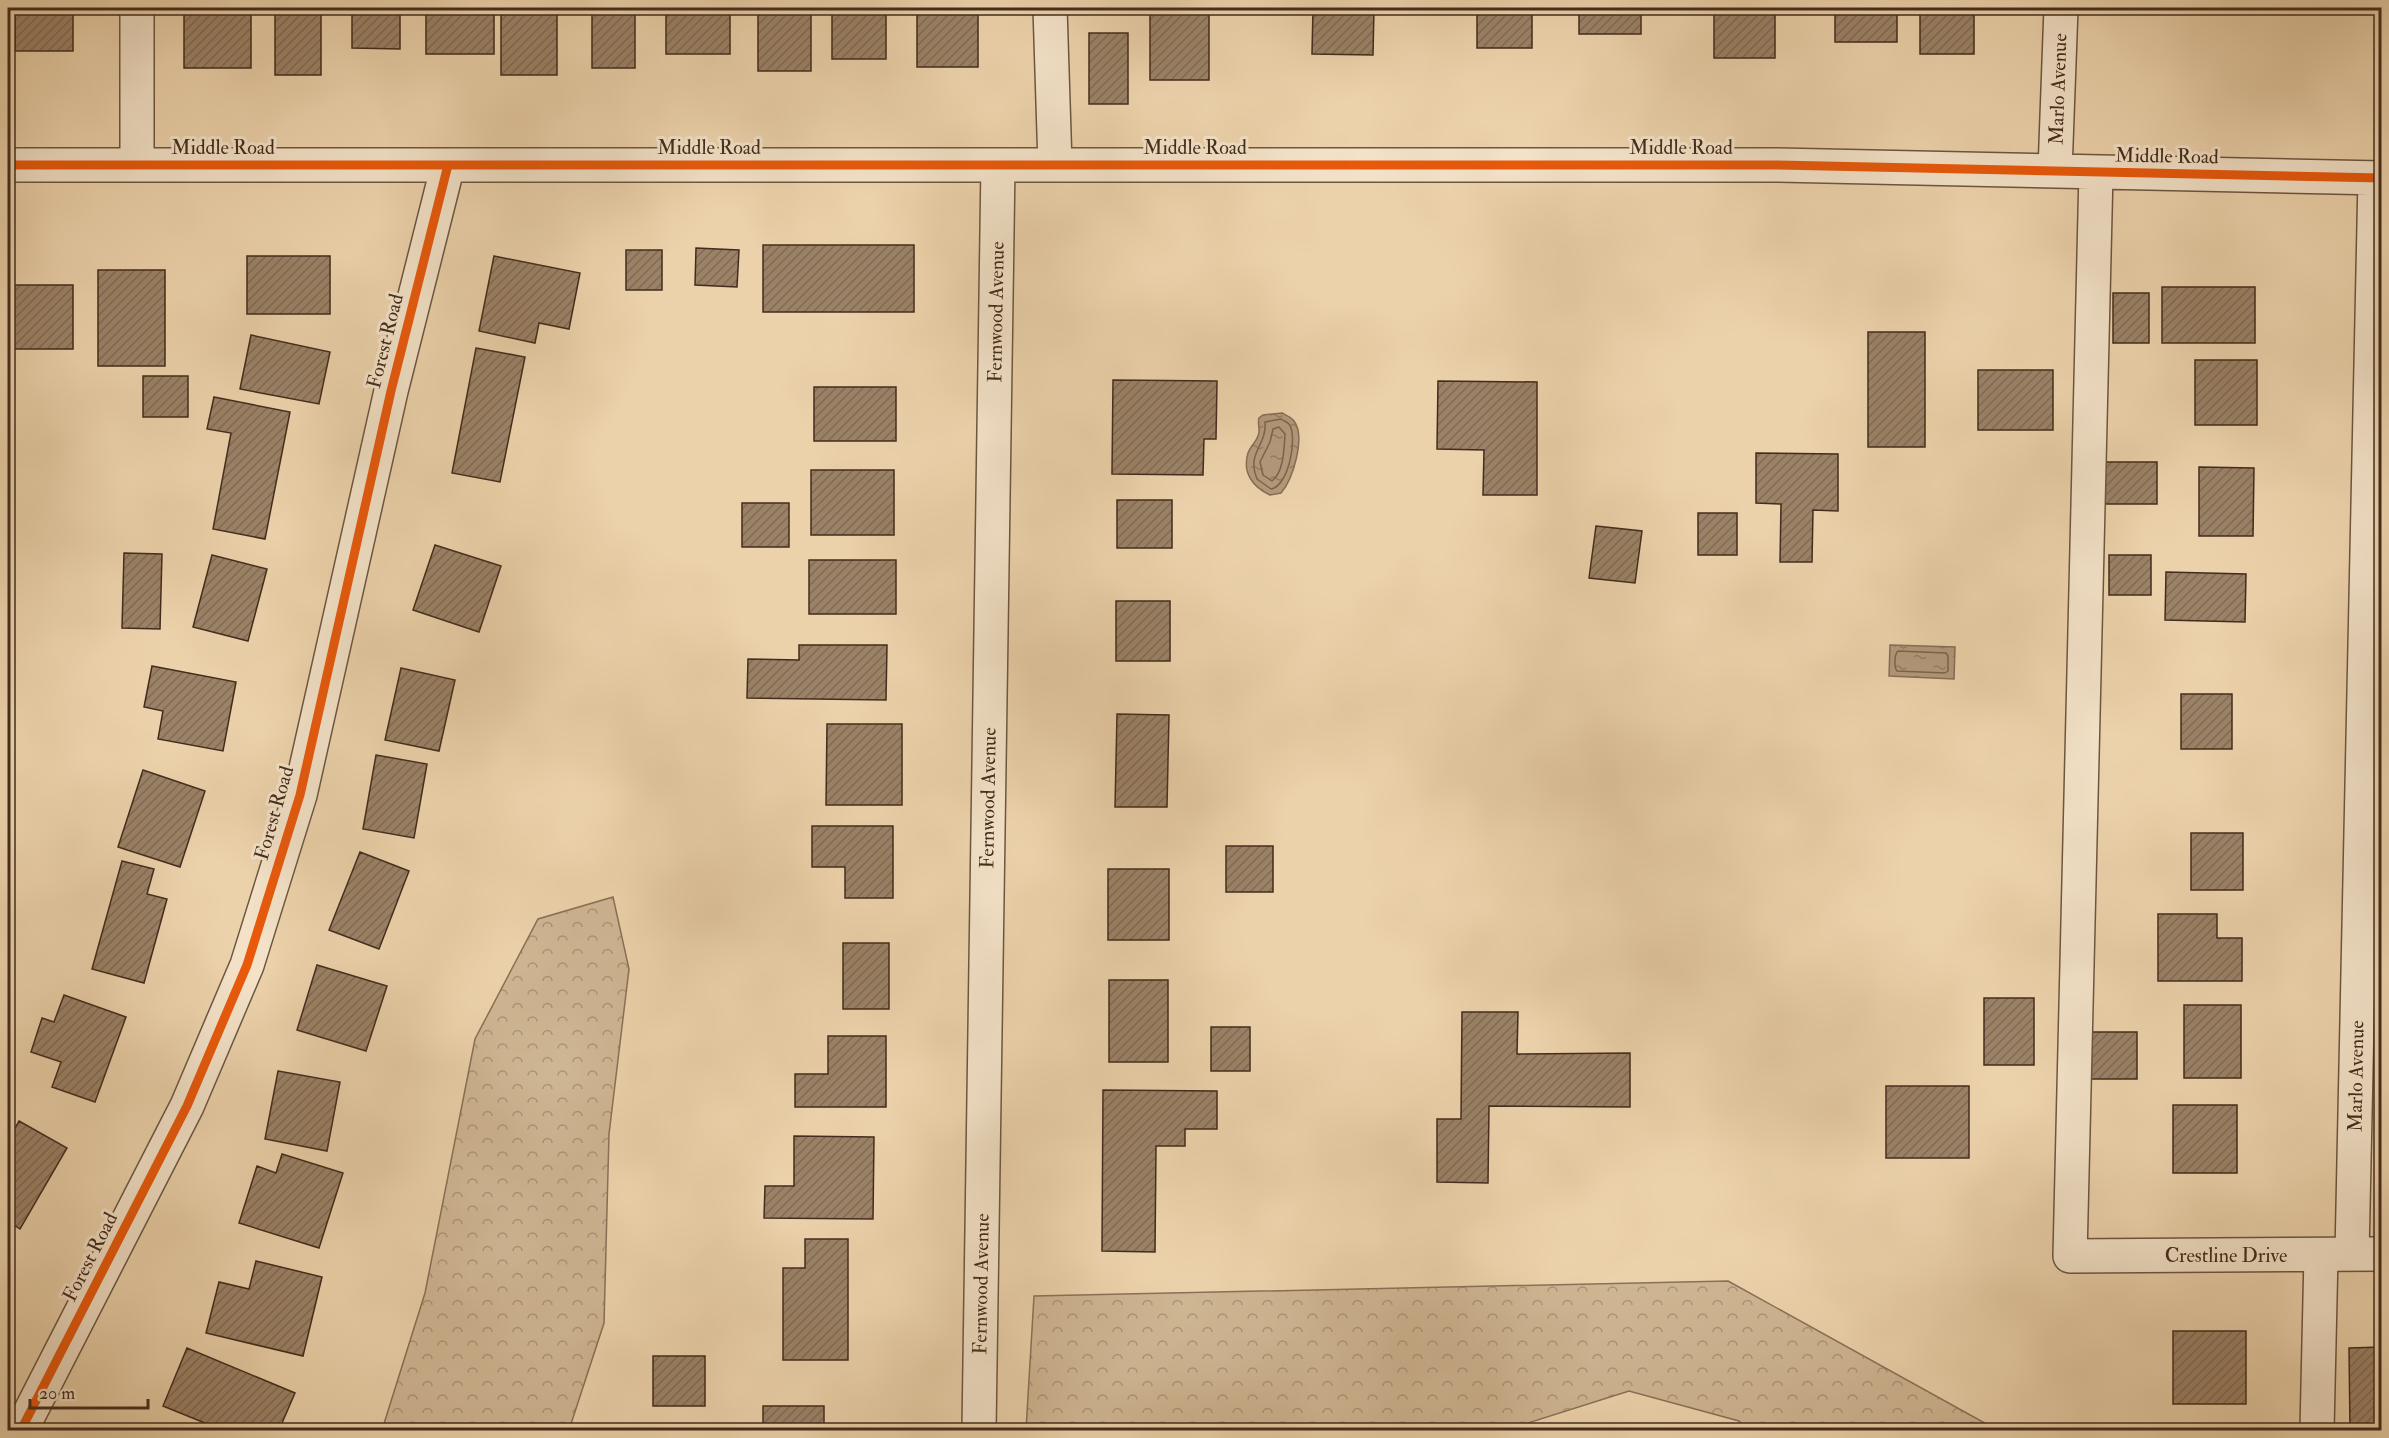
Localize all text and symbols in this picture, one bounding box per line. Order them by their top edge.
street label: Marlo Avenue [2044,33,2072,145]
street label: Middle Road [171,135,275,160]
street label: Middle Road [657,135,761,160]
street label: Middle Road [1143,135,1247,160]
street label: Middle Road [1629,135,1733,160]
street label: Middle Road [2115,143,2219,169]
street label: Fernwood Avenue [982,241,1010,383]
street label: Forest Road [361,291,409,391]
street label: Fernwood Avenue [974,727,1002,869]
street label: Forest Road [249,763,299,863]
street label: Marlo Avenue [2343,1020,2369,1132]
street label: Forest Road [57,1208,123,1306]
street label: Fernwood Avenue [967,1213,995,1355]
street label: Crestline Drive [2165,1243,2287,1268]
scale bar [30,1372,148,1410]
text: 20 m [39,1382,75,1405]

